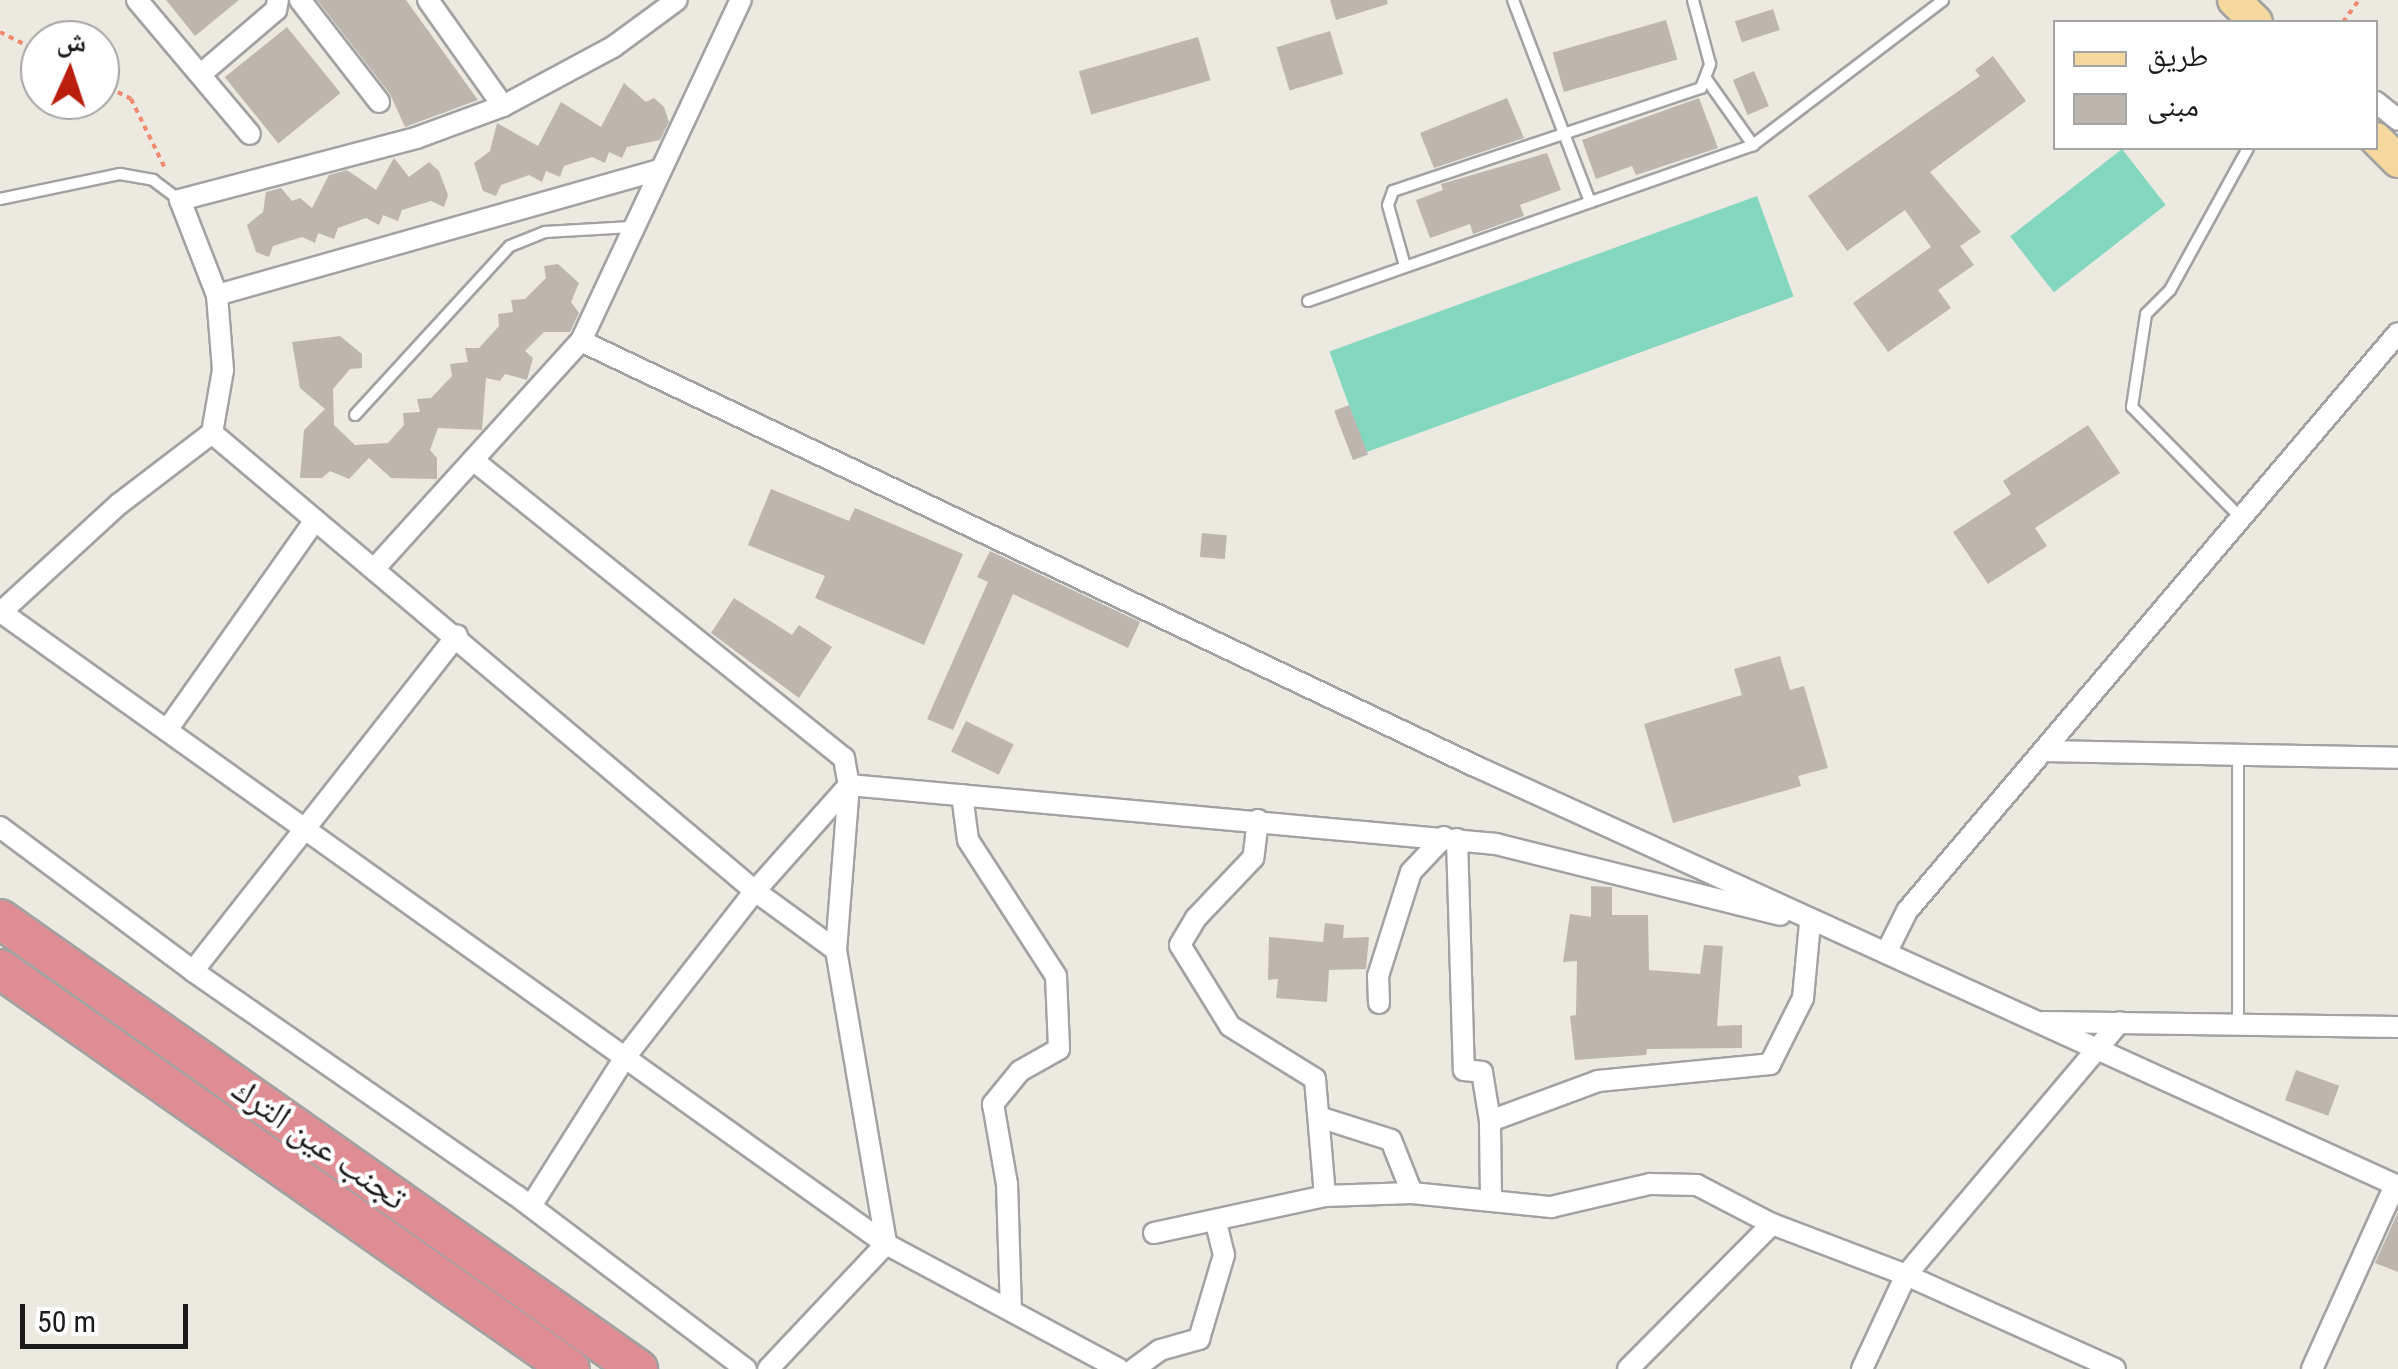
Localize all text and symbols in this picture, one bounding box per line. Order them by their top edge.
north arrow [20,20,120,120]
legend [2053,20,2378,150]
text: ش [56,24,87,59]
text: طريق [2147,38,2208,73]
text: مبنى [2147,88,2199,123]
street label: تجنب عين الترك [224,1069,414,1219]
scale bar [25,1284,192,1346]
text: 50 m [37,1304,96,1339]

